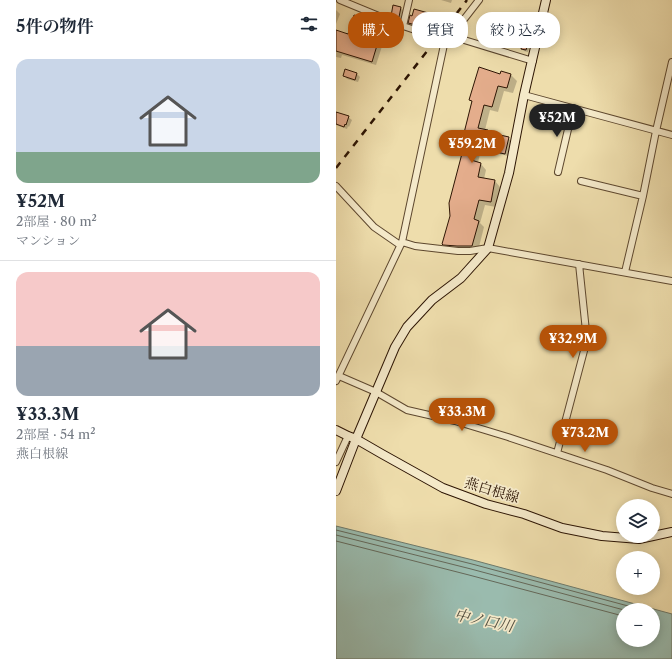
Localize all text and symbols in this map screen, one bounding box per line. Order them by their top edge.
chip: 購入 [348,12,404,48]
chip: 賃貸 [412,12,468,48]
chip: 絞り込み [476,12,560,48]
icon: filters [298,13,320,35]
text: 5件の物件 [16,16,93,36]
icon: home [132,85,204,157]
pin: ¥52M [533,104,581,138]
text: ¥52M [538,109,576,125]
pin: ¥59.2M [439,130,505,164]
text: ¥59.2M [448,135,496,151]
text: ¥52M [16,191,65,211]
text: 2部屋 · 80 m² [16,213,97,229]
text: マンション [16,232,80,248]
icon: home [132,298,204,370]
pin: ¥32.9M [540,325,606,359]
text: ¥32.9M [549,330,597,346]
pin: ¥33.3M [429,398,495,432]
text: ¥33.3M [438,403,486,419]
text: ¥33.3M [16,404,79,424]
pin: ¥73.2M [552,419,618,453]
text: ¥73.2M [561,424,609,440]
text: 2部屋 · 54 m² [16,426,96,442]
text: 燕白根線 [16,445,68,461]
street label: 燕白根線 [463,473,521,507]
map controls [616,499,660,647]
button: layers [616,499,660,543]
button: + [616,551,660,595]
button: − [616,603,660,647]
water label: 中ノ口川 [453,604,517,636]

